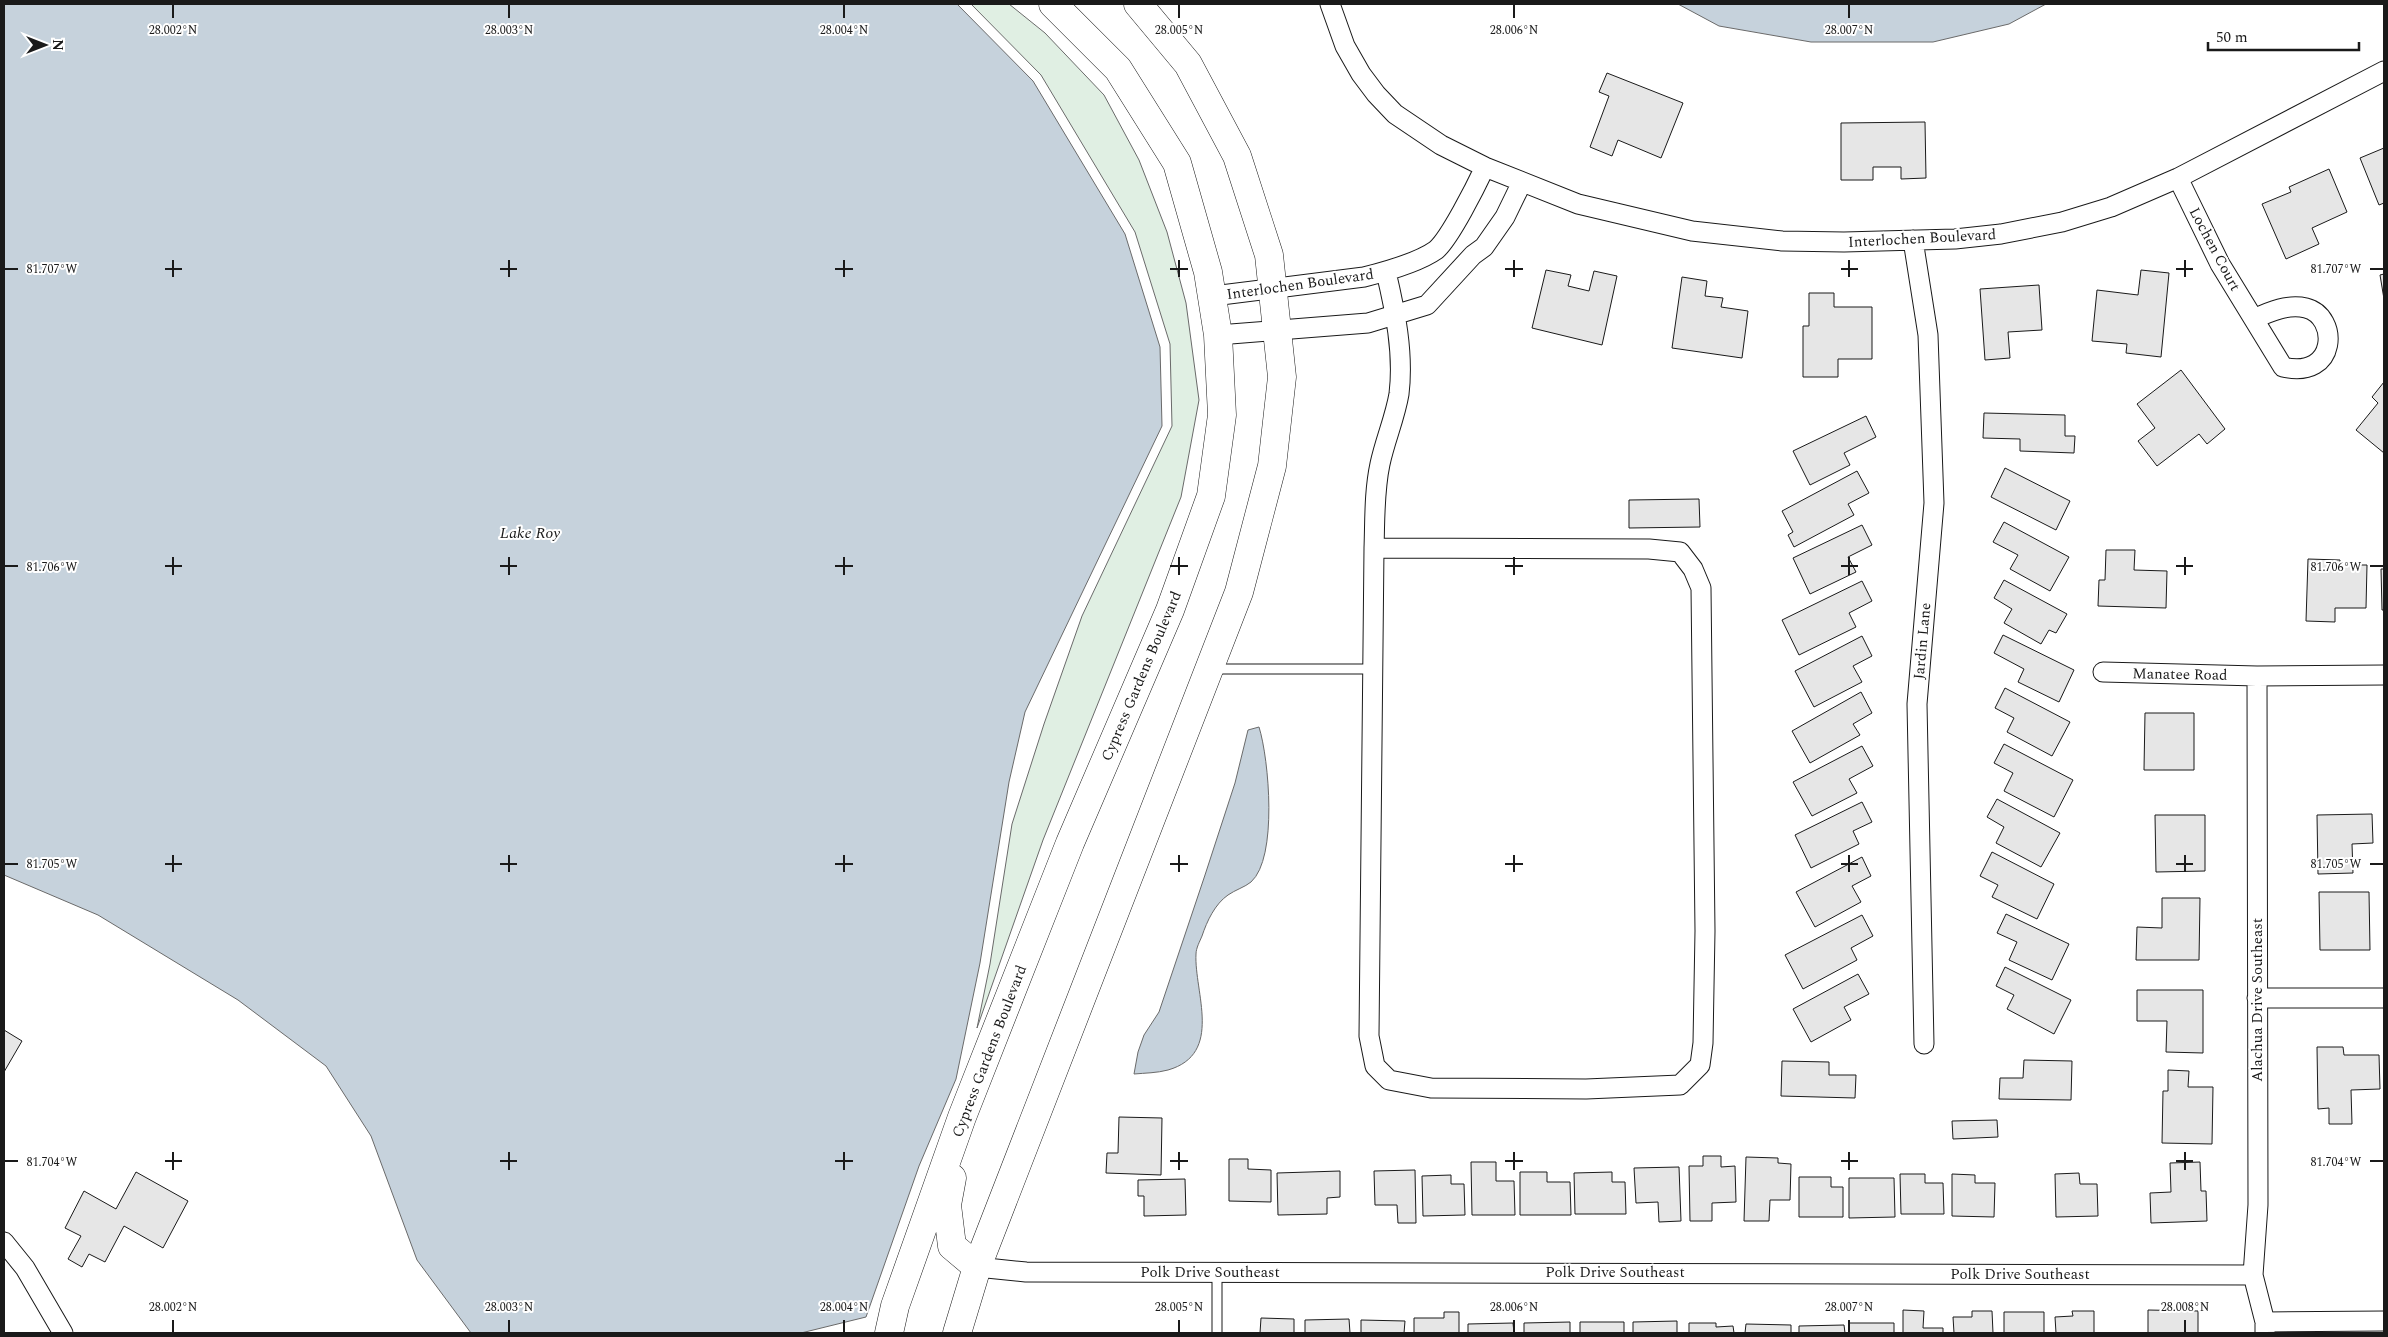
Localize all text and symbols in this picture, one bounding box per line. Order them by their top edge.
north arrow [20,20,70,70]
scale bar [2208,20,2359,52]
text: 28.002°N [149,21,197,40]
text: 28.003°N [485,21,533,40]
text: 28.004°N [820,21,868,40]
text: 28.005°N [1155,21,1203,40]
text: 28.006°N [1490,21,1538,40]
text: 28.007°N [1825,21,1873,40]
text: 50 m [2216,26,2248,49]
text: N [47,39,68,51]
street label: Lochen Court [2183,203,2246,295]
street label: Interlochen Boulevard [1847,223,1997,254]
text: 81.707°W [27,260,78,279]
text: 81.707°W [2311,260,2362,279]
street label: Interlochen Boulevard [1225,263,1375,306]
water label: Lake Roy [500,521,560,545]
text: 81.706°W [27,558,78,577]
text: 81.706°W [2311,558,2362,577]
street label: Cypress Gardens Boulevard [1095,588,1188,765]
street label: Jardin Lane [1908,602,1937,680]
street label: Manatee Road [2132,662,2228,687]
text: 81.705°W [27,855,78,874]
text: 81.705°W [2311,855,2362,874]
street label: Alachua Drive Southeast [2246,918,2269,1082]
street label: Cypress Gardens Boulevard [946,962,1033,1141]
text: 81.704°W [27,1153,78,1172]
text: 81.704°W [2311,1153,2362,1172]
street label: Polk Drive Southeast [1140,1261,1280,1284]
street label: Polk Drive Southeast [1545,1261,1685,1284]
street label: Polk Drive Southeast [1950,1263,2090,1286]
text: 28.002°N [149,1298,197,1317]
text: 28.003°N [485,1298,533,1317]
text: 28.004°N [820,1298,868,1317]
text: 28.005°N [1155,1298,1203,1317]
text: 28.006°N [1490,1298,1538,1317]
text: 28.007°N [1825,1298,1873,1317]
text: 28.008°N [2161,1298,2209,1317]

